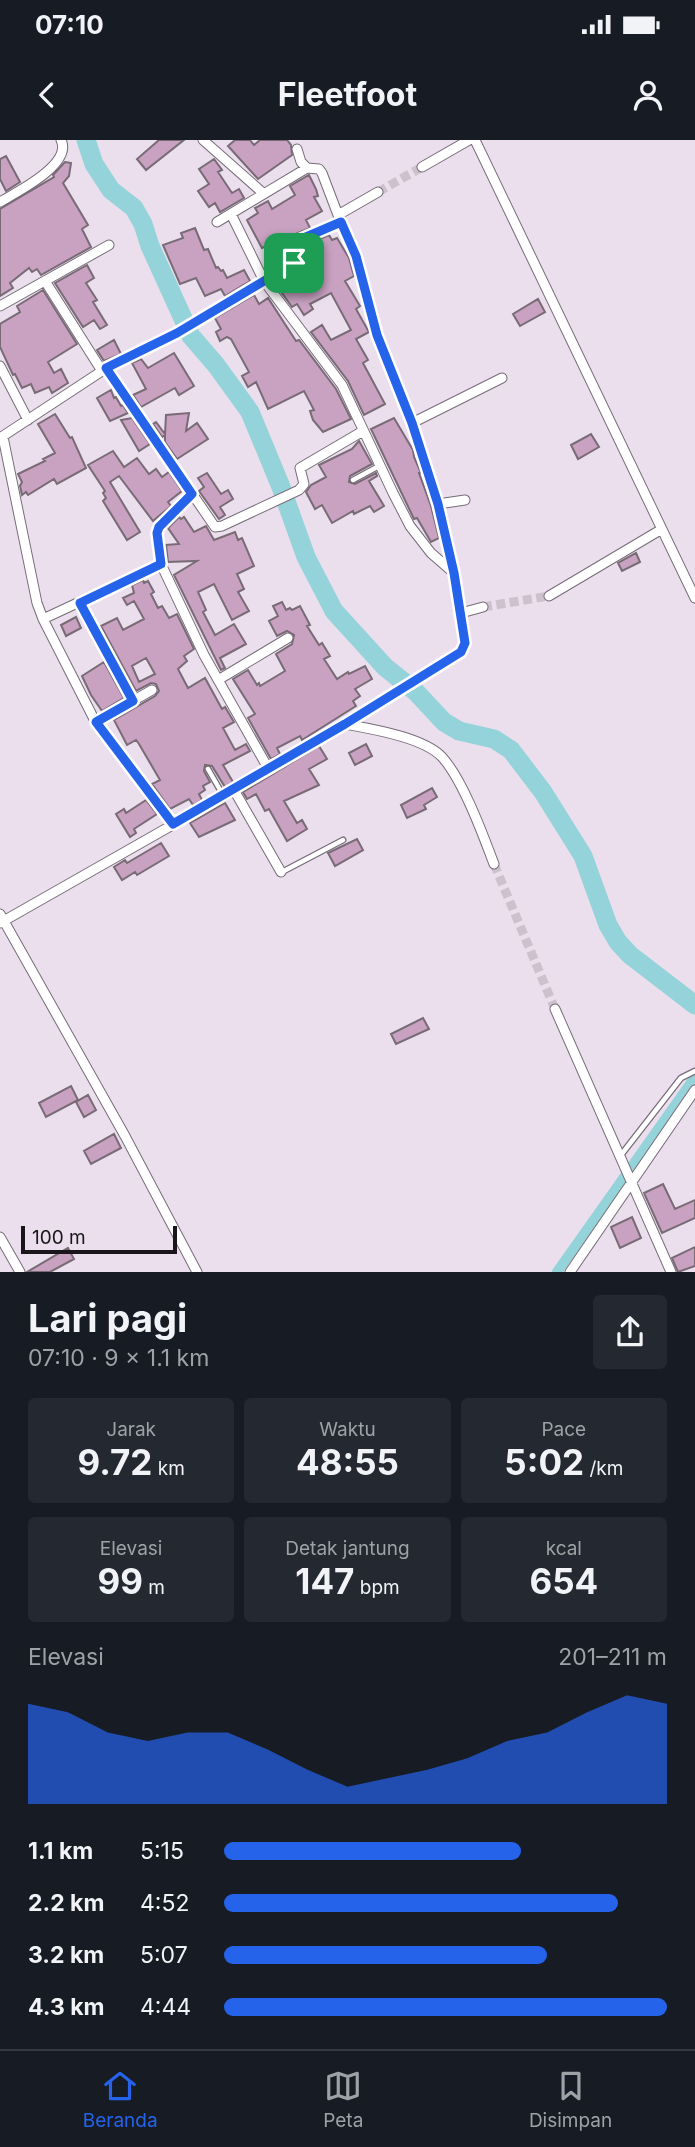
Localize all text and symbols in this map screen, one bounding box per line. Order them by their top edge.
text: 07:10 [35,9,104,40]
text: Fleetfoot [278,75,417,114]
icon: back [28,76,66,114]
icon: person [629,76,667,114]
pin [264,233,324,293]
icon: arrive [275,244,313,282]
scale bar [21,1223,177,1255]
text: 100 m [32,1226,86,1249]
text: Lari pagi [28,1295,187,1341]
button: share [593,1295,667,1369]
text: 07:10 · 9 × 1.1 km [28,1344,209,1372]
text: Jarak [106,1418,156,1441]
text: Waktu [319,1418,376,1441]
text: Pace [541,1418,586,1441]
text: 9.72 [78,1441,152,1483]
text: 48:55 [296,1441,399,1483]
text: 5:02 [504,1441,584,1483]
text: km [152,1457,185,1480]
text: /km [584,1457,623,1480]
text: Elevasi [100,1537,162,1560]
text: Detak jantung [285,1537,410,1560]
text: kcal [546,1537,582,1560]
text: 99 [97,1560,143,1602]
text: 147 [295,1560,354,1602]
text: 654 [529,1560,598,1602]
text: m [143,1576,165,1599]
text: bpm [354,1576,400,1599]
text: Elevasi [28,1643,104,1671]
text: 201–211 m [558,1643,667,1671]
text: 1.1 km [28,1837,93,1865]
text: 5:15 [140,1837,184,1865]
text: 2.2 km [28,1889,104,1917]
text: 4:52 [140,1889,190,1917]
text: 3.2 km [28,1941,104,1969]
text: 5:07 [140,1941,188,1969]
text: 4.3 km [28,1993,105,2021]
text: 4:44 [140,1993,191,2021]
tab: Beranda [83,2067,158,2132]
tab: Peta [323,2067,363,2132]
tab: Disimpan [529,2067,612,2132]

